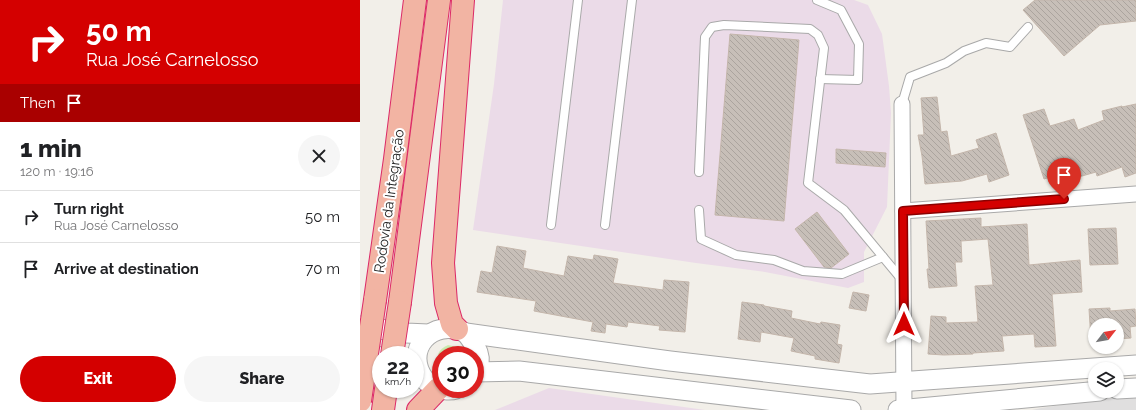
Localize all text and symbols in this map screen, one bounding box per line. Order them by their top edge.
text: 50 m [86,15,152,48]
icon: right [20,16,72,68]
text: Rua José Carnelosso [86,49,259,70]
icon: arrive [63,92,85,114]
text: Then [20,94,55,112]
street label: Rodovia da Integração [371,128,407,274]
text: 1 min [20,134,82,163]
button: close [298,135,340,177]
pin [1047,158,1081,199]
text: 120 m · 19:16 [20,164,94,179]
icon: arrive [1053,164,1075,186]
text: Turn right [54,200,124,218]
icon: right [20,206,42,228]
text: 50 m [305,208,340,226]
text: Rua José Carnelosso [54,218,179,233]
icon: arrive [20,258,42,280]
text: Arrive at destination [54,260,199,278]
text: 70 m [305,260,340,278]
position arrow [883,303,925,345]
north arrow [1088,318,1124,354]
map controls [1088,318,1124,398]
speed limit sign: 30 [432,346,484,398]
text: 22 [387,355,409,379]
button: Exit [20,356,176,402]
button: Share [184,356,340,402]
button: layers [1088,362,1124,398]
text: km/h [385,376,411,387]

